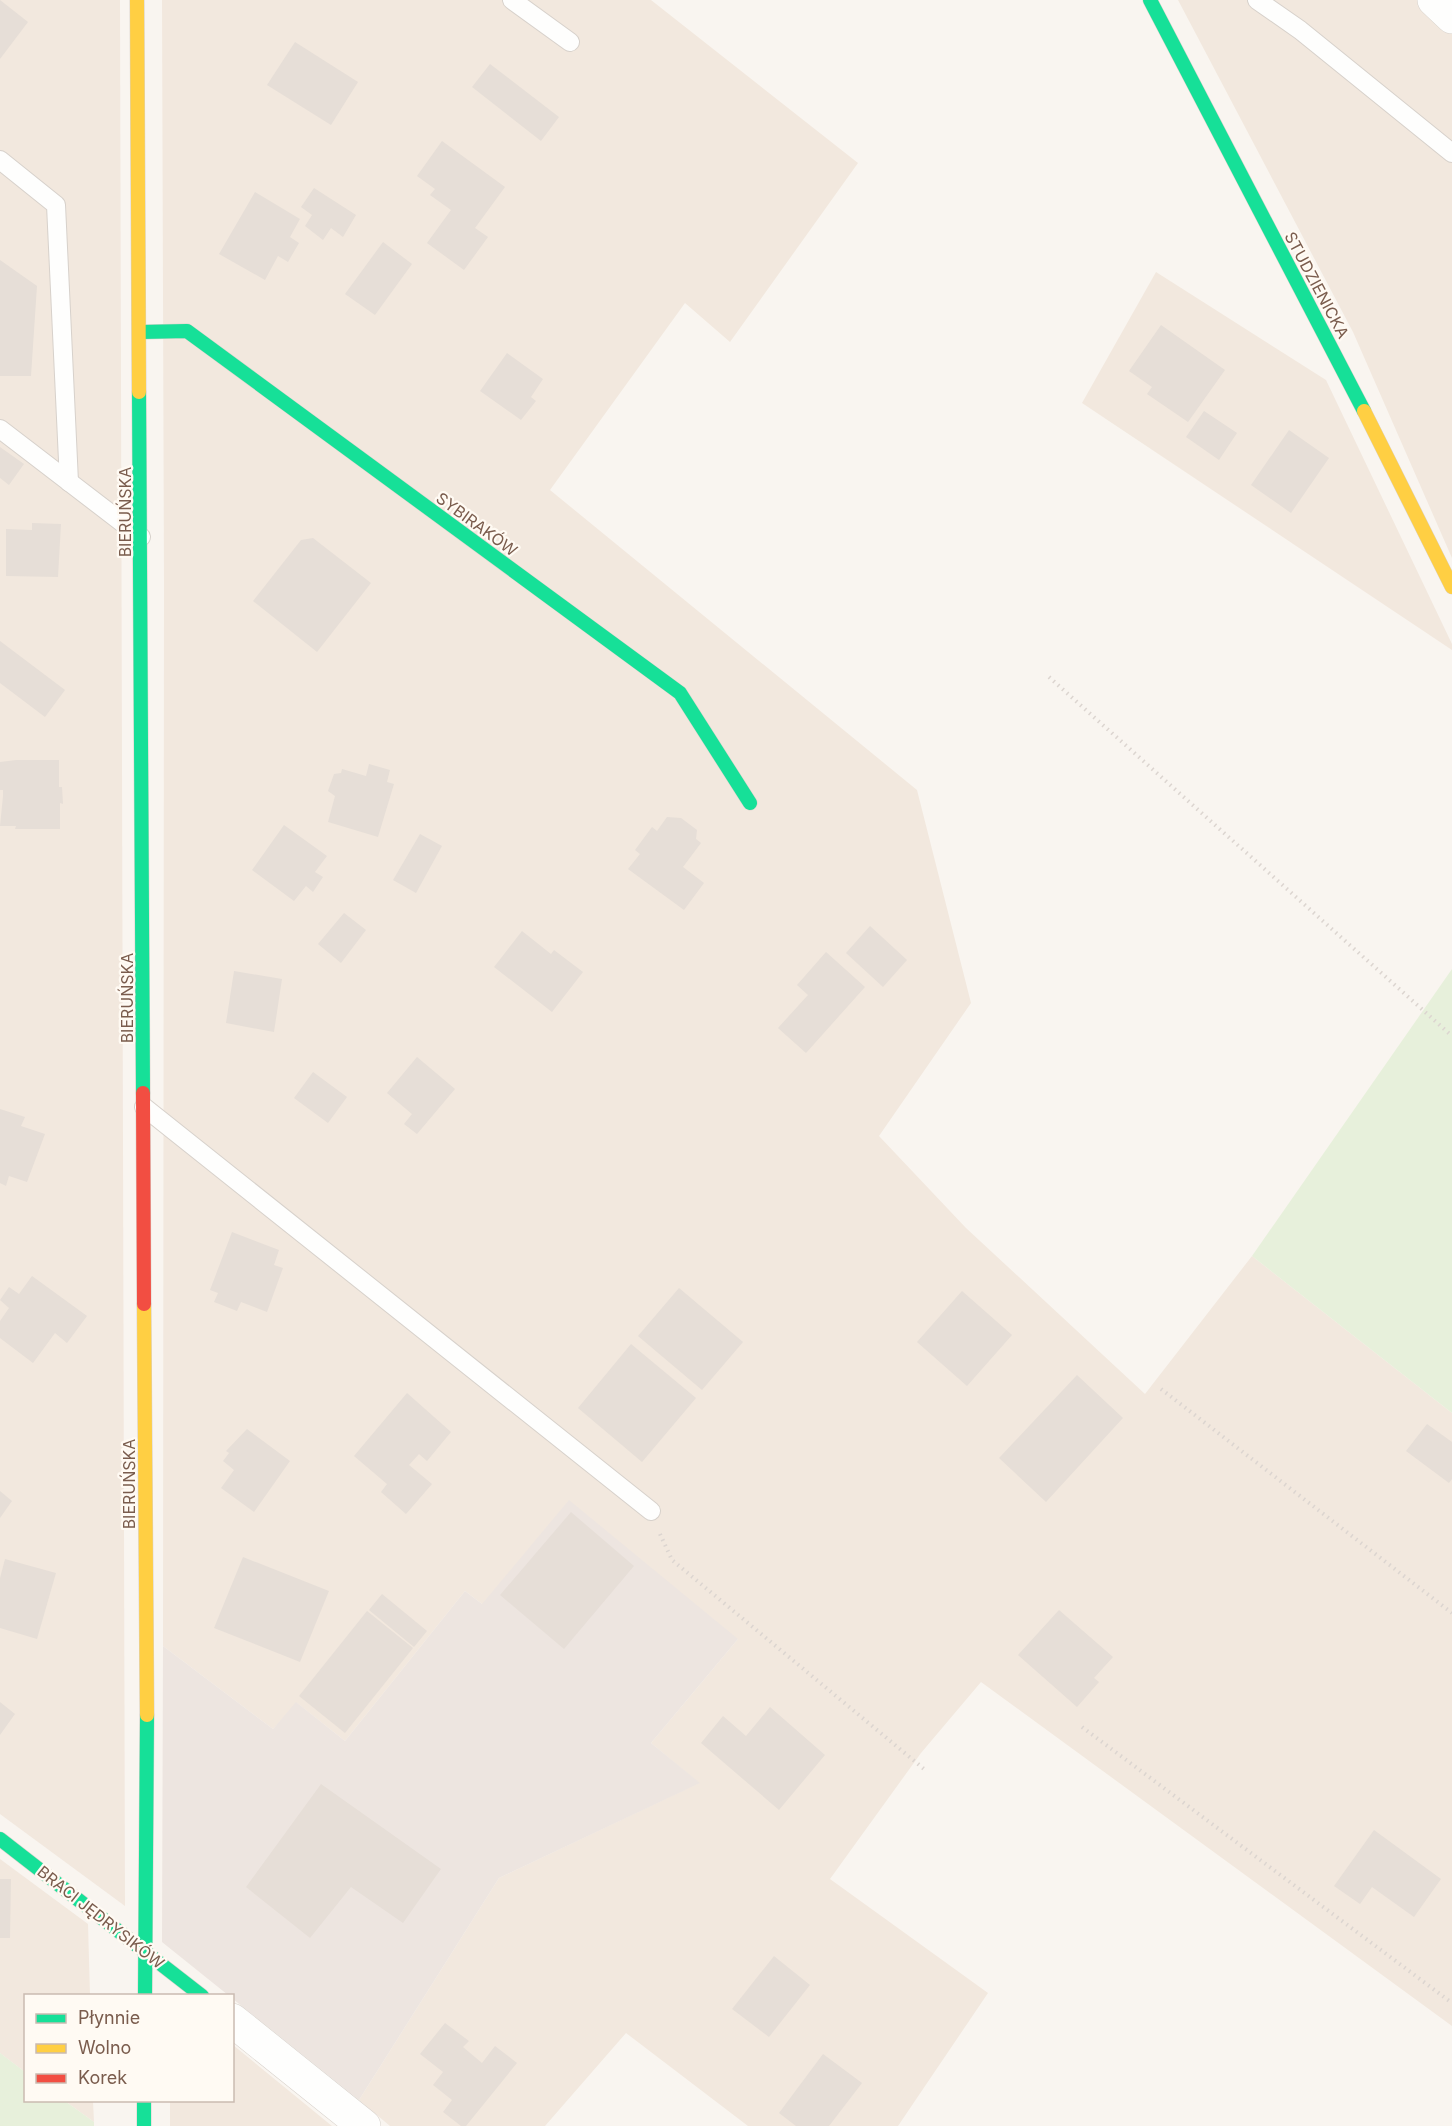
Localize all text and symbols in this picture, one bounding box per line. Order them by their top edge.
street label: STUDZIENICKA [1281,228,1353,342]
street label: BIERUŃSKA [115,467,135,557]
street label: SYBIRAKÓW [433,488,522,560]
street label: BIERUŃSKA [117,953,137,1043]
street label: BIERUŃSKA [119,1439,139,1529]
street label: BRACI JĘDRYSIKÓW [34,1861,169,1973]
legend [24,1994,234,2102]
text: Płynnie [78,2007,140,2028]
text: Wolno [78,2037,131,2058]
text: Korek [78,2067,127,2088]

